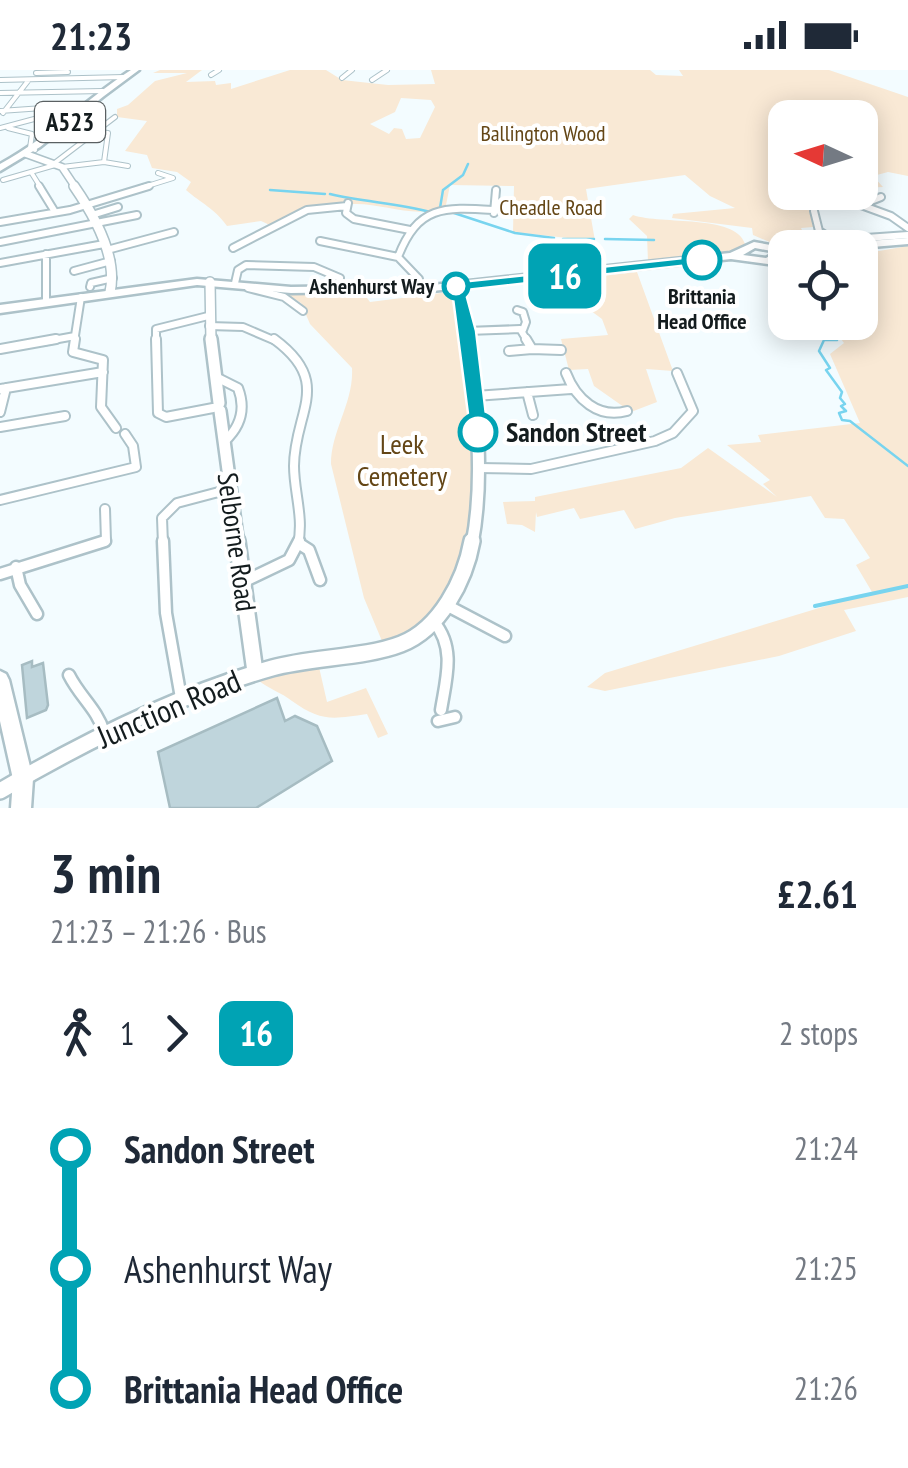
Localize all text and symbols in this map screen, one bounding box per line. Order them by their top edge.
text: 21:23 [50,11,132,60]
north arrow [768,100,878,210]
map controls [768,100,878,340]
road number: A523 [35,102,105,142]
park label: Ballington Wood [480,119,606,147]
park label: Cheadle Road [499,193,603,221]
button: locate [768,230,878,340]
marker: Brittania Head Office [683,241,721,279]
line badge: 16 [520,244,610,308]
text: 16 [548,253,582,299]
place label: Ashenhurst Way [308,272,435,300]
marker: Ashenhurst Way [443,273,469,299]
place label: Brittania Head Office [657,282,747,335]
marker: Sandon Street [459,413,497,451]
place label: Sandon Street [506,413,646,450]
park label: Leek Cemetery [357,425,448,494]
street label: Selborne Road [209,470,266,614]
street label: Junction Road [90,659,247,758]
text: 3 min [50,837,161,908]
text: £2.61 [777,869,858,918]
text: 21:23 – 21:26 · Bus [50,910,267,952]
icon: walk [50,1006,105,1061]
icon: forward [149,1006,204,1061]
text: 16 [239,1010,273,1056]
text: 1 [120,1012,134,1054]
text: 2 stops [779,1012,858,1054]
text: Sandon Street [124,1124,315,1173]
text: 21:24 [794,1127,858,1169]
text: Ashenhurst Way [124,1244,332,1293]
text: 21:25 [794,1247,858,1289]
text: Brittania Head Office [124,1364,403,1413]
text: 21:26 [794,1367,858,1409]

